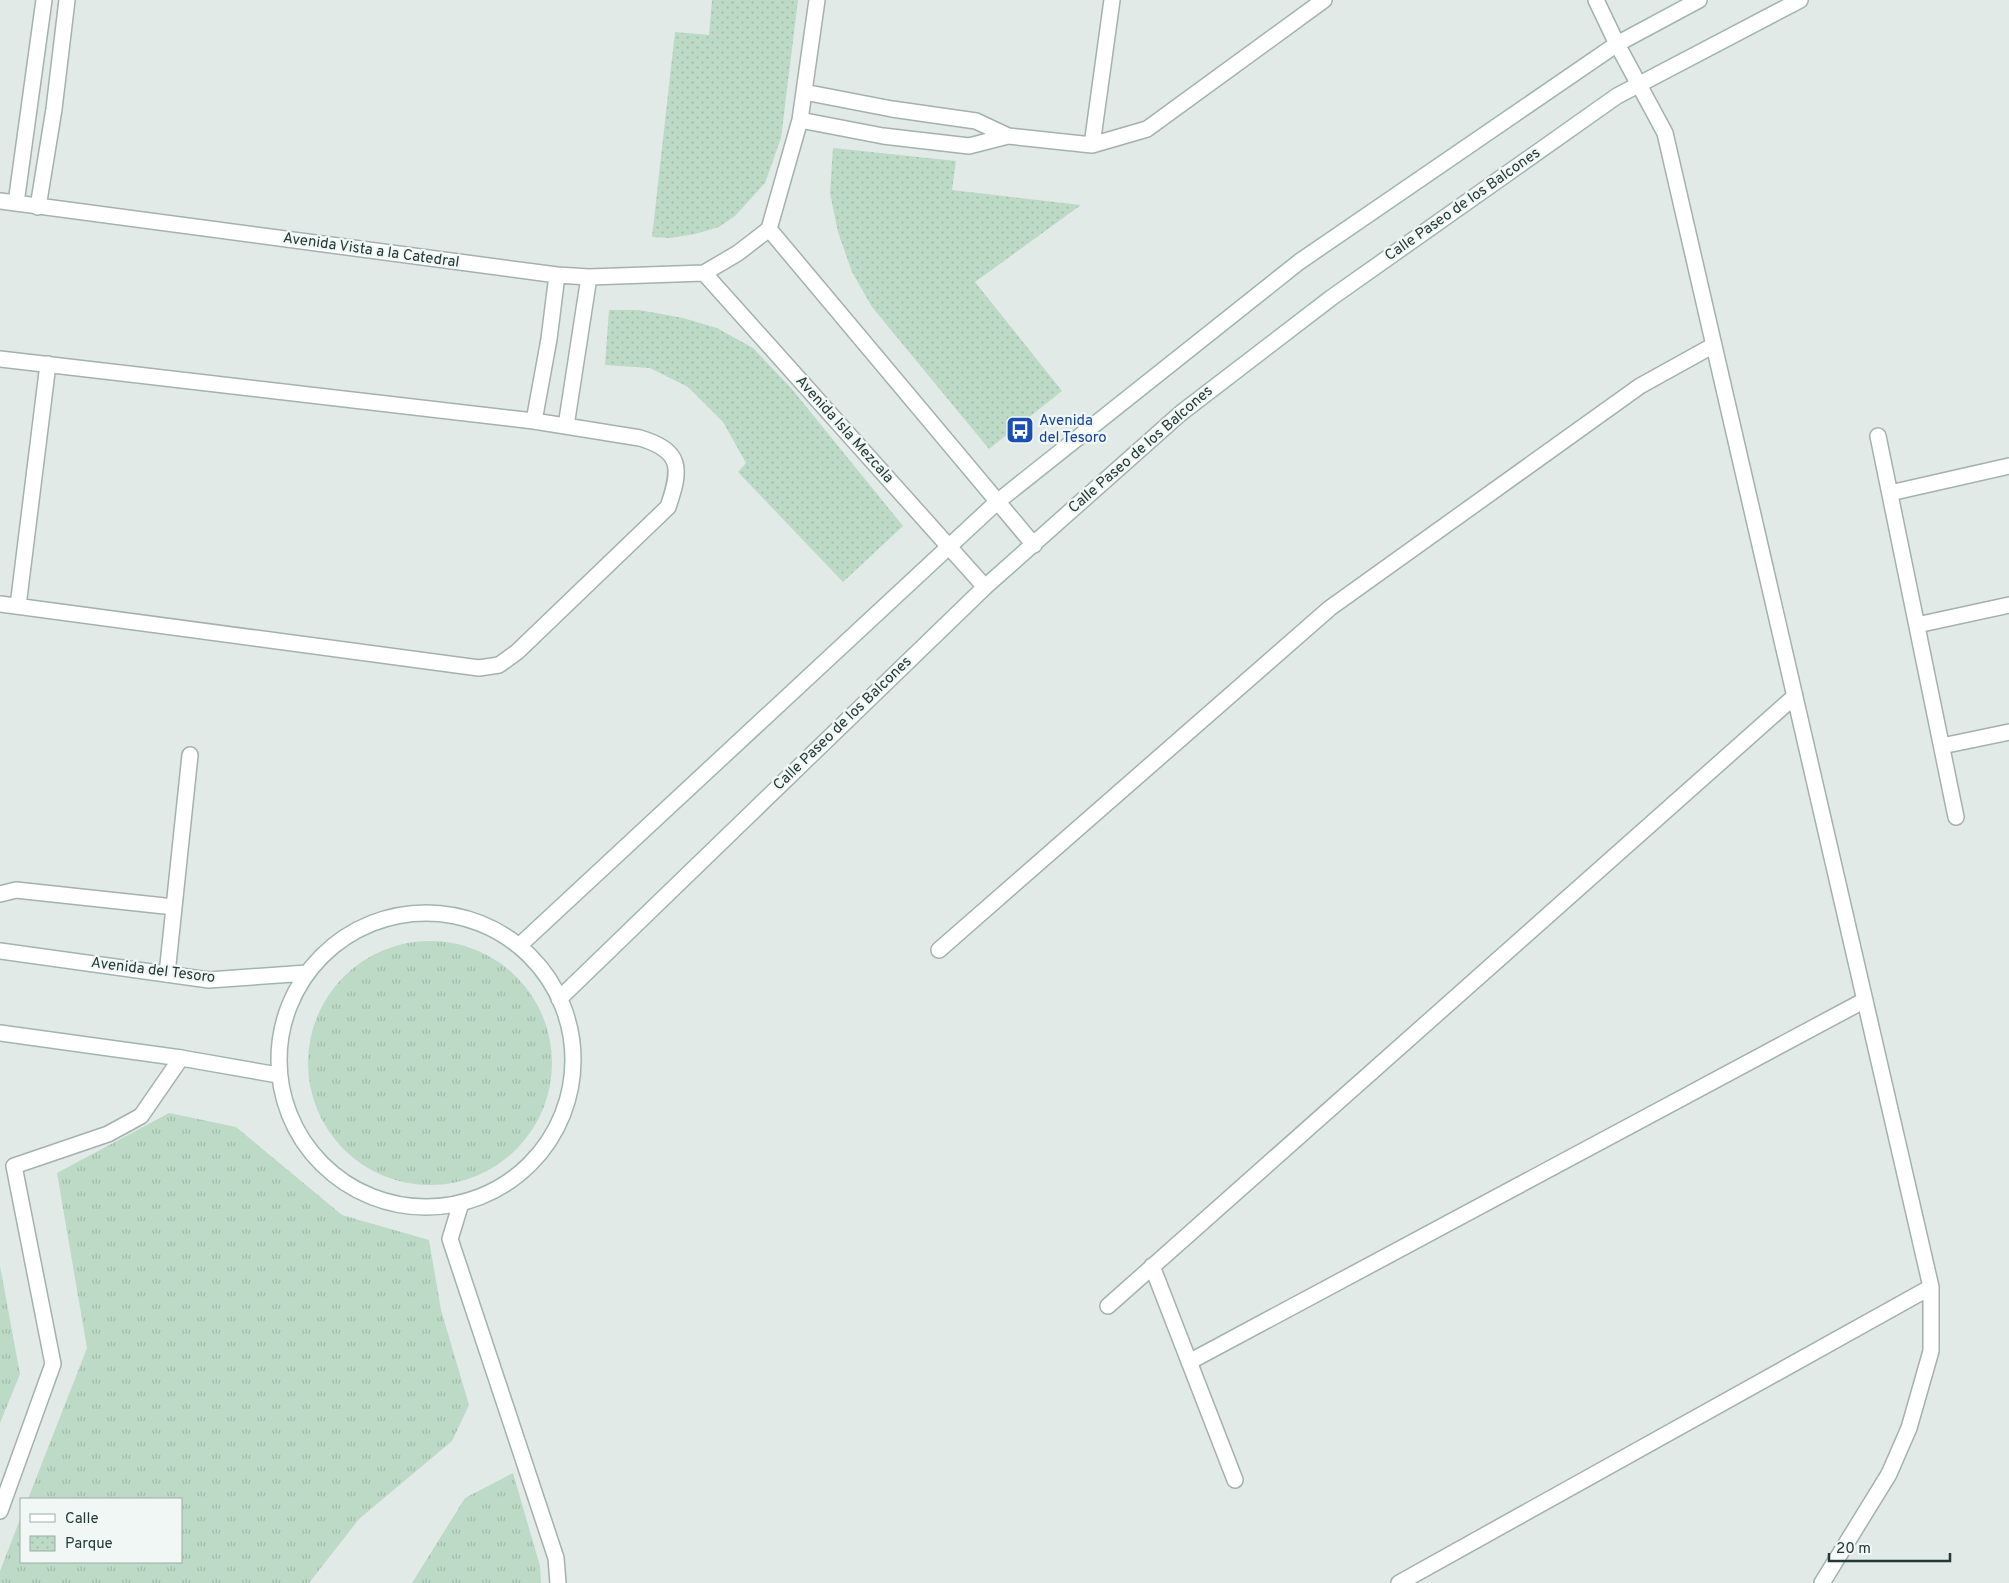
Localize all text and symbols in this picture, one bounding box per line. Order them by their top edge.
street label: Calle Paseo de los Balcones [1382,144,1544,266]
street label: Avenida Vista a la Catedral [282,229,460,273]
street label: Avenida Isla Mezcala [791,372,897,488]
street label: Calle Paseo de los Balcones [1065,382,1217,518]
place label: Avenida del Tesoro [1039,412,1107,448]
bus stop icon: Avenida del Tesoro [1005,415,1035,445]
street label: Calle Paseo de los Balcones [770,653,916,795]
street label: Avenida del Tesoro [90,954,216,988]
legend [20,1498,182,1563]
text: Calle [65,1510,99,1529]
scale bar [1829,1530,1950,1562]
text: Parque [65,1535,113,1554]
text: 20 m [1836,1540,1871,1559]

